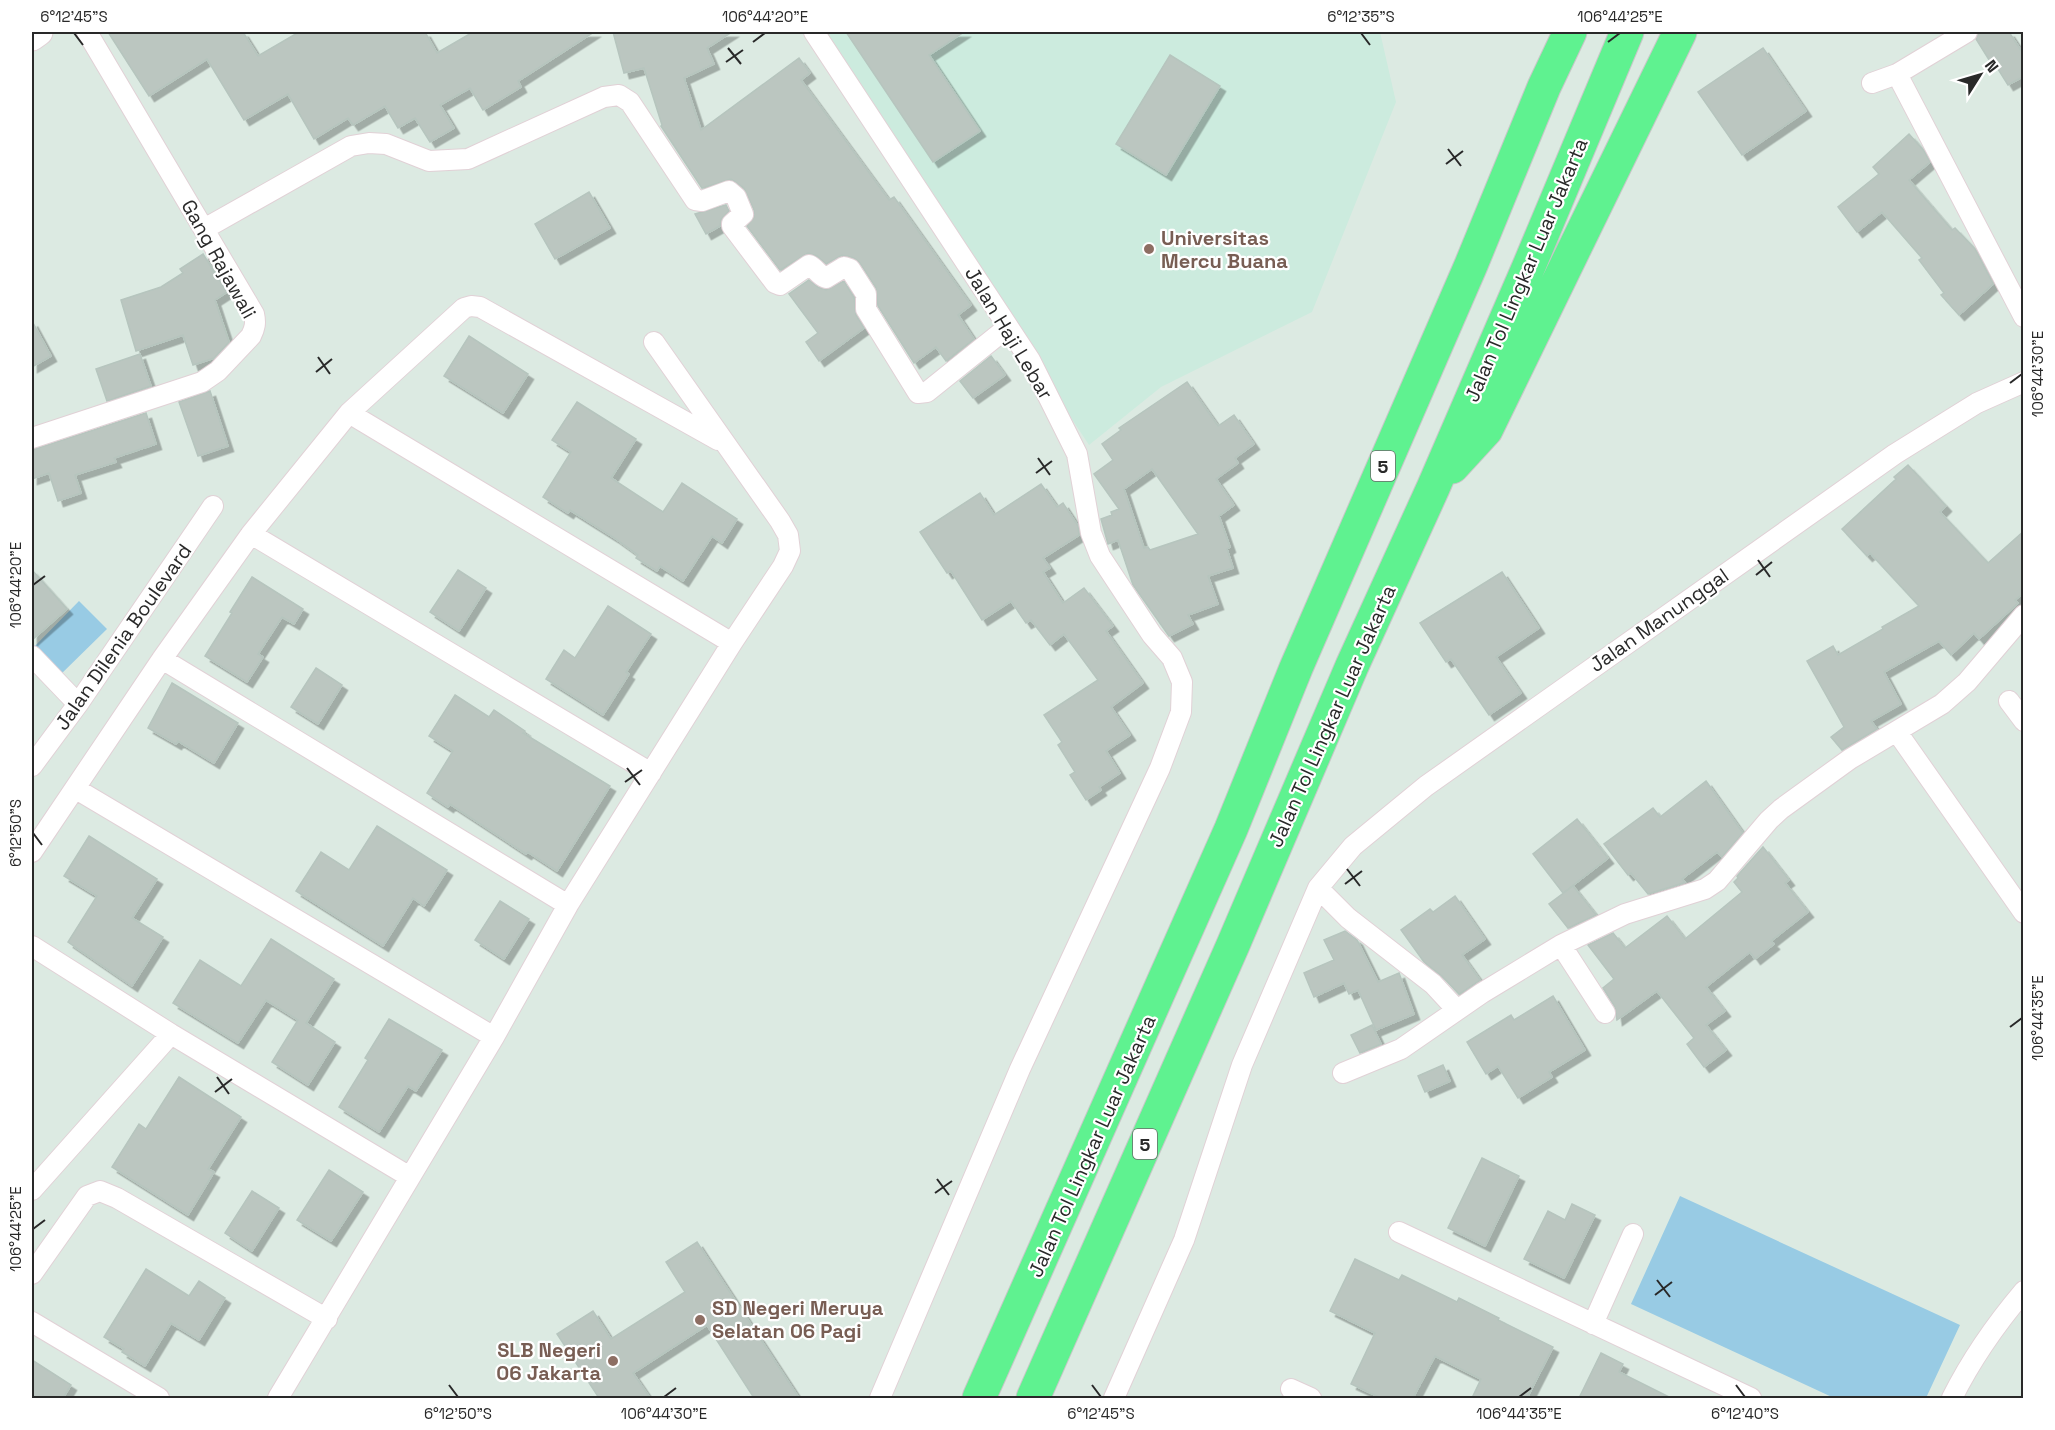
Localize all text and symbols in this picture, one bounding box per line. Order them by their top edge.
text: 6°12'45"S [40,7,108,26]
text: 106°44'20"E [722,7,808,26]
text: 6°12'35"S [1327,7,1395,26]
text: 106°44'25"E [1577,7,1663,26]
north arrow [1950,45,2010,105]
text: N [1980,56,2003,77]
street label: Jalan Tol Lingkar Luar Jakarta [1458,134,1594,406]
street label: Gang Rajawali [176,195,262,323]
place label: Universitas Mercu Buana [1161,225,1288,274]
marker: Universitas Mercu Buana [1142,242,1156,256]
street label: Jalan Haji Lebar [959,262,1059,404]
text: 106°44'30"E [2028,331,2047,417]
road number: 5 [1371,451,1395,481]
street label: Jalan Dilenia Boulevard [49,539,197,735]
text: 106°44'20"E [6,542,25,628]
street label: Jalan Manunggal [1584,562,1734,678]
street label: Jalan Tol Lingkar Luar Jakarta [1262,581,1402,851]
text: 6°12'50"S [6,799,25,867]
text: 106°44'35"E [2028,975,2047,1061]
street label: Jalan Tol Lingkar Luar Jakarta [1022,1011,1162,1281]
road number: 5 [1133,1129,1157,1159]
text: 106°44'25"E [6,1186,25,1272]
place label: SD Negeri Meruya Selatan 06 Pagi [712,1295,884,1344]
marker: SD Negeri Meruya Selatan 06 Pagi [693,1313,707,1327]
place label: SLB Negeri 06 Jakarta [496,1337,601,1386]
marker: SLB Negeri 06 Jakarta [606,1354,620,1368]
text: 6°12'50"S [424,1404,492,1423]
text: 106°44'30"E [621,1404,707,1423]
text: 6°12'45"S [1067,1404,1135,1423]
text: 106°44'35"E [1476,1404,1562,1423]
text: 6°12'40"S [1711,1404,1779,1423]

